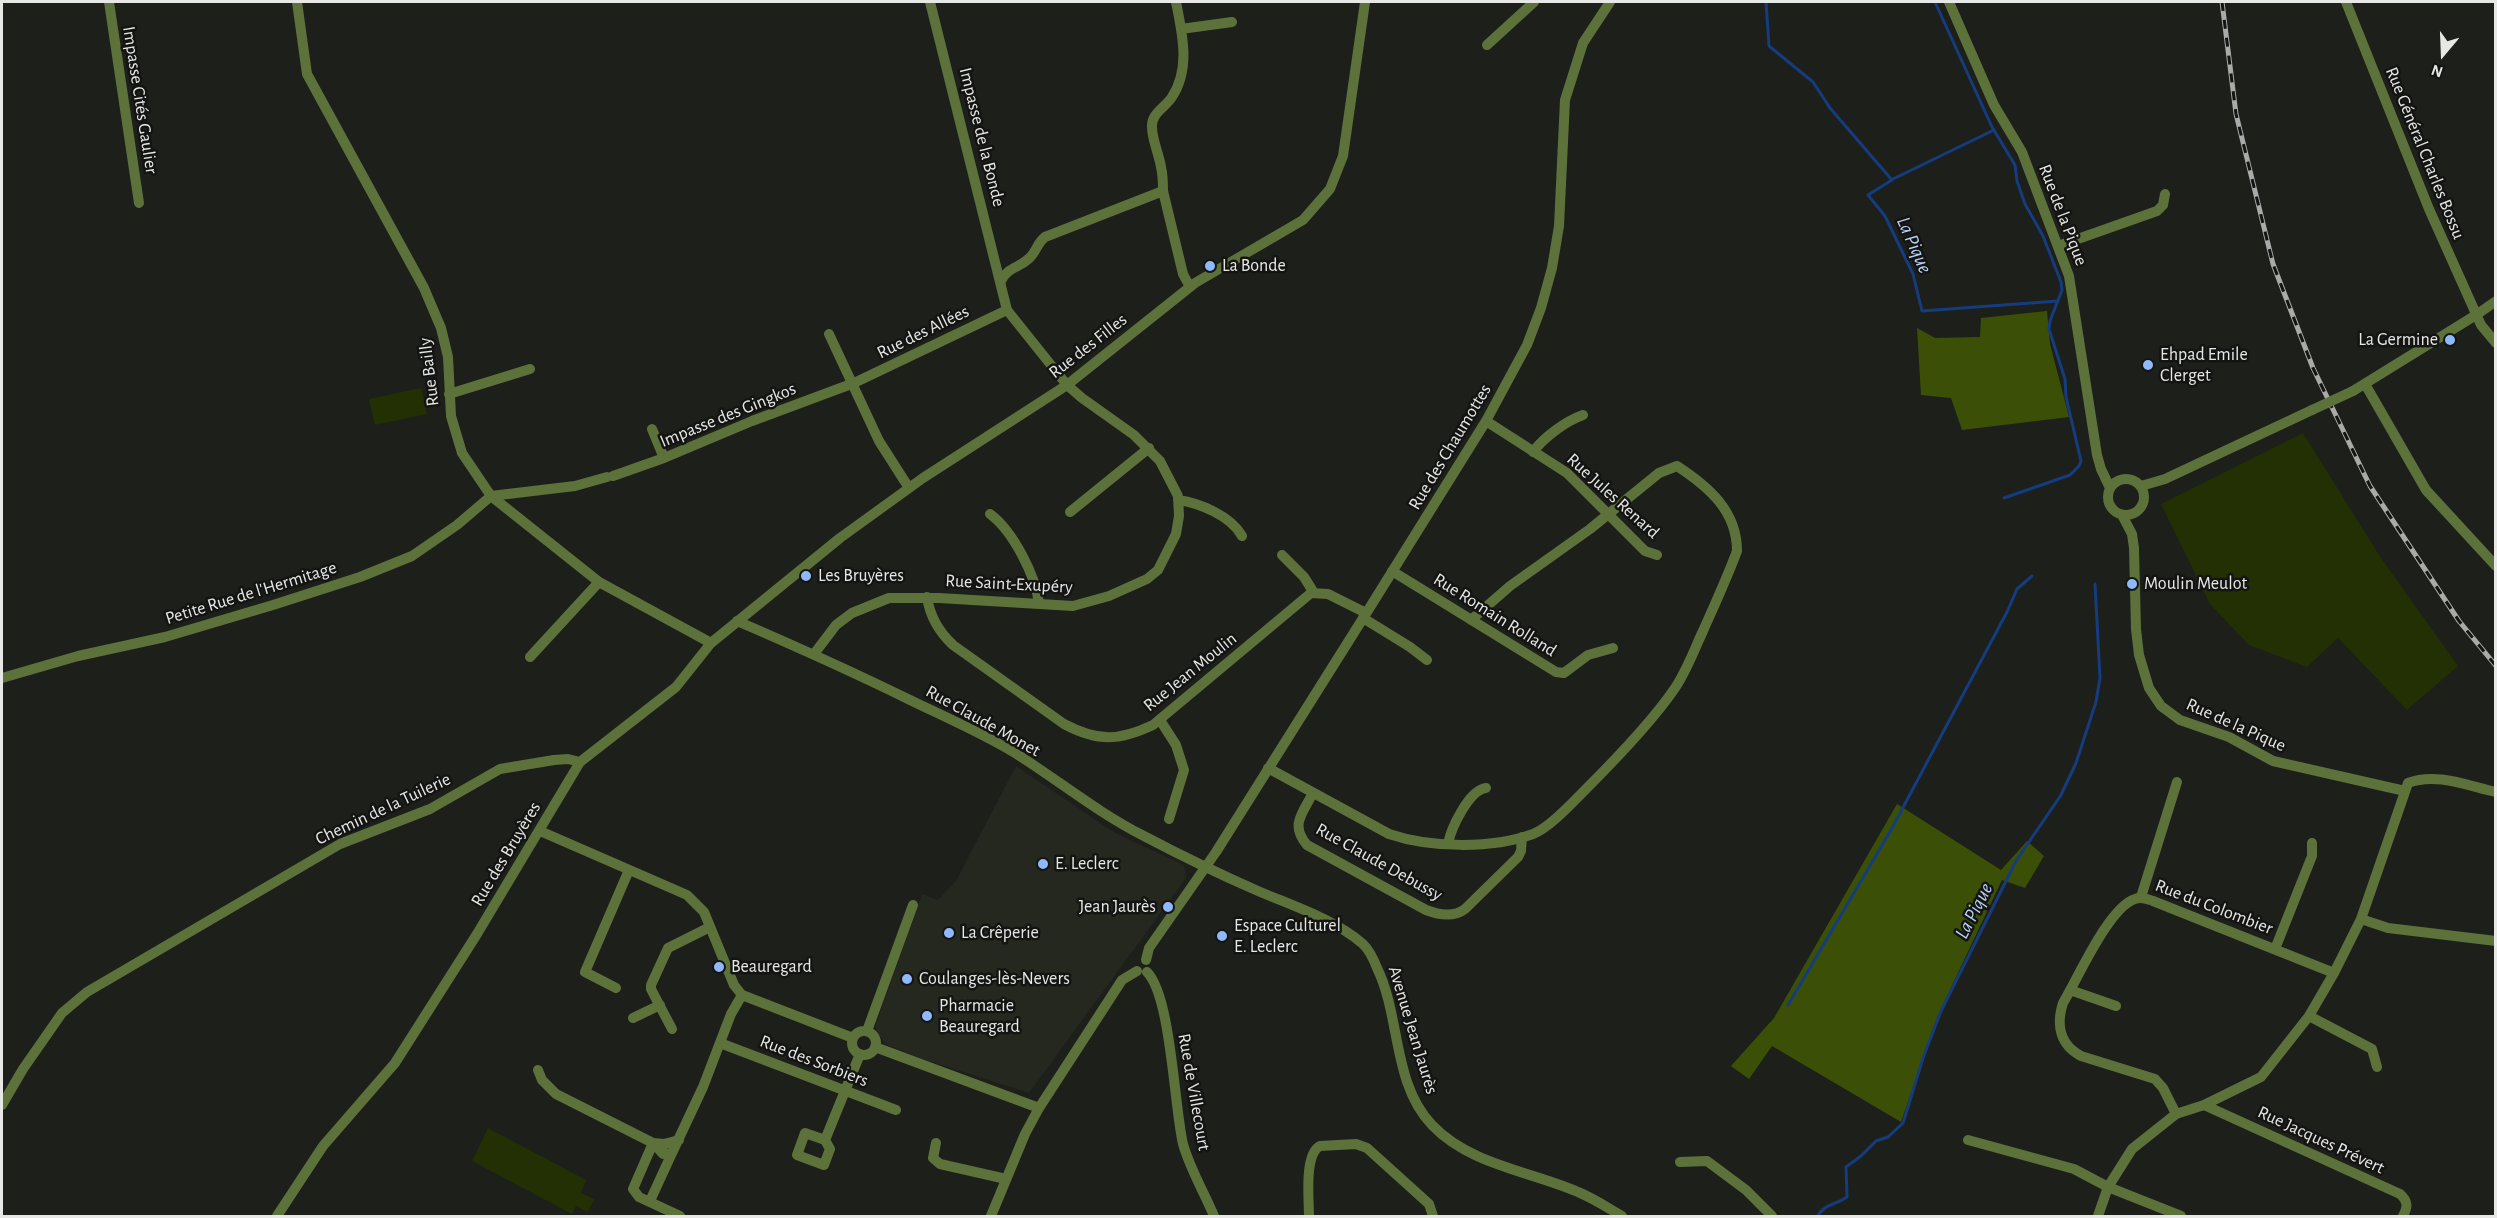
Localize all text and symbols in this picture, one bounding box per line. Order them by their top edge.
north arrow [2413,24,2473,84]
street label: Impasse Cités Gaulier [118,25,162,175]
text: N [2429,62,2445,80]
street label: Rue Général Charles Bossu [2381,64,2469,242]
street label: Impasse de la Bonde [954,65,1010,209]
street label: Rue de la Pique [2034,161,2092,269]
water label: La Pique [1891,213,1937,277]
place label: La Bonde [1222,255,1286,277]
marker: La Bonde [1203,259,1217,273]
street label: Rue des Allées [873,300,973,364]
street label: Rue des Filles [1045,309,1131,383]
place label: La Germine [2358,329,2438,351]
marker: La Germine [2443,333,2457,347]
street label: Rue Bailly [414,336,444,408]
place label: Ehpad Emile Clerget [2160,344,2248,386]
marker: Ehpad Emile Clerget [2141,358,2155,372]
street label: Impasse des Gingkos [657,378,799,452]
street label: Rue des Chaumottes [1404,380,1496,514]
street label: Rue Jules Renard [1562,449,1664,543]
street label: Petite Rue de l'Hermitage [163,557,339,629]
place label: Les Bruyères [818,565,904,587]
street label: Rue Romain Rolland [1429,568,1561,662]
marker: Les Bruyères [799,569,813,583]
street label: Rue Saint-Exupéry [945,570,1073,598]
place label: Moulin Meulot [2144,573,2247,595]
marker: Moulin Meulot [2125,577,2139,591]
street label: Rue Jean Moulin [1139,628,1241,716]
street label: Rue Claude Monet [922,681,1044,761]
street label: Rue de la Pique [2183,693,2289,757]
street label: Chemin de la Tuilerie [312,768,454,850]
street label: Rue des Bruyères [466,798,546,910]
street label: Rue Claude Debussy [1312,818,1446,906]
place label: E. Leclerc [1055,853,1119,875]
marker: E. Leclerc [1036,857,1050,871]
street label: Rue du Colombier [2152,875,2276,939]
water label: La Pique [1950,879,1998,943]
place label: Jean Jaurès [1079,896,1156,918]
marker: Jean Jaurès [1161,900,1175,914]
place label: Espace Culturel E. Leclerc [1234,915,1341,958]
place label: La Crêperie [961,922,1039,944]
marker: La Crêperie [942,926,956,940]
marker: Espace Culturel E. Leclerc [1215,929,1229,943]
place label: Beauregard [731,956,812,978]
marker: Beauregard [712,960,726,974]
street label: Avenue Jean Jaurès [1383,963,1443,1097]
place label: Coulanges-lès-Nevers [919,968,1070,990]
marker: Coulanges-lès-Nevers [900,972,914,986]
place label: Pharmacie Beauregard [939,995,1020,1038]
marker: Pharmacie Beauregard [920,1009,934,1023]
street label: Rue des Sorbiers [757,1030,871,1092]
street label: Rue de Villecourt [1173,1032,1215,1152]
street label: Rue Jacques Prévert [2254,1101,2388,1179]

